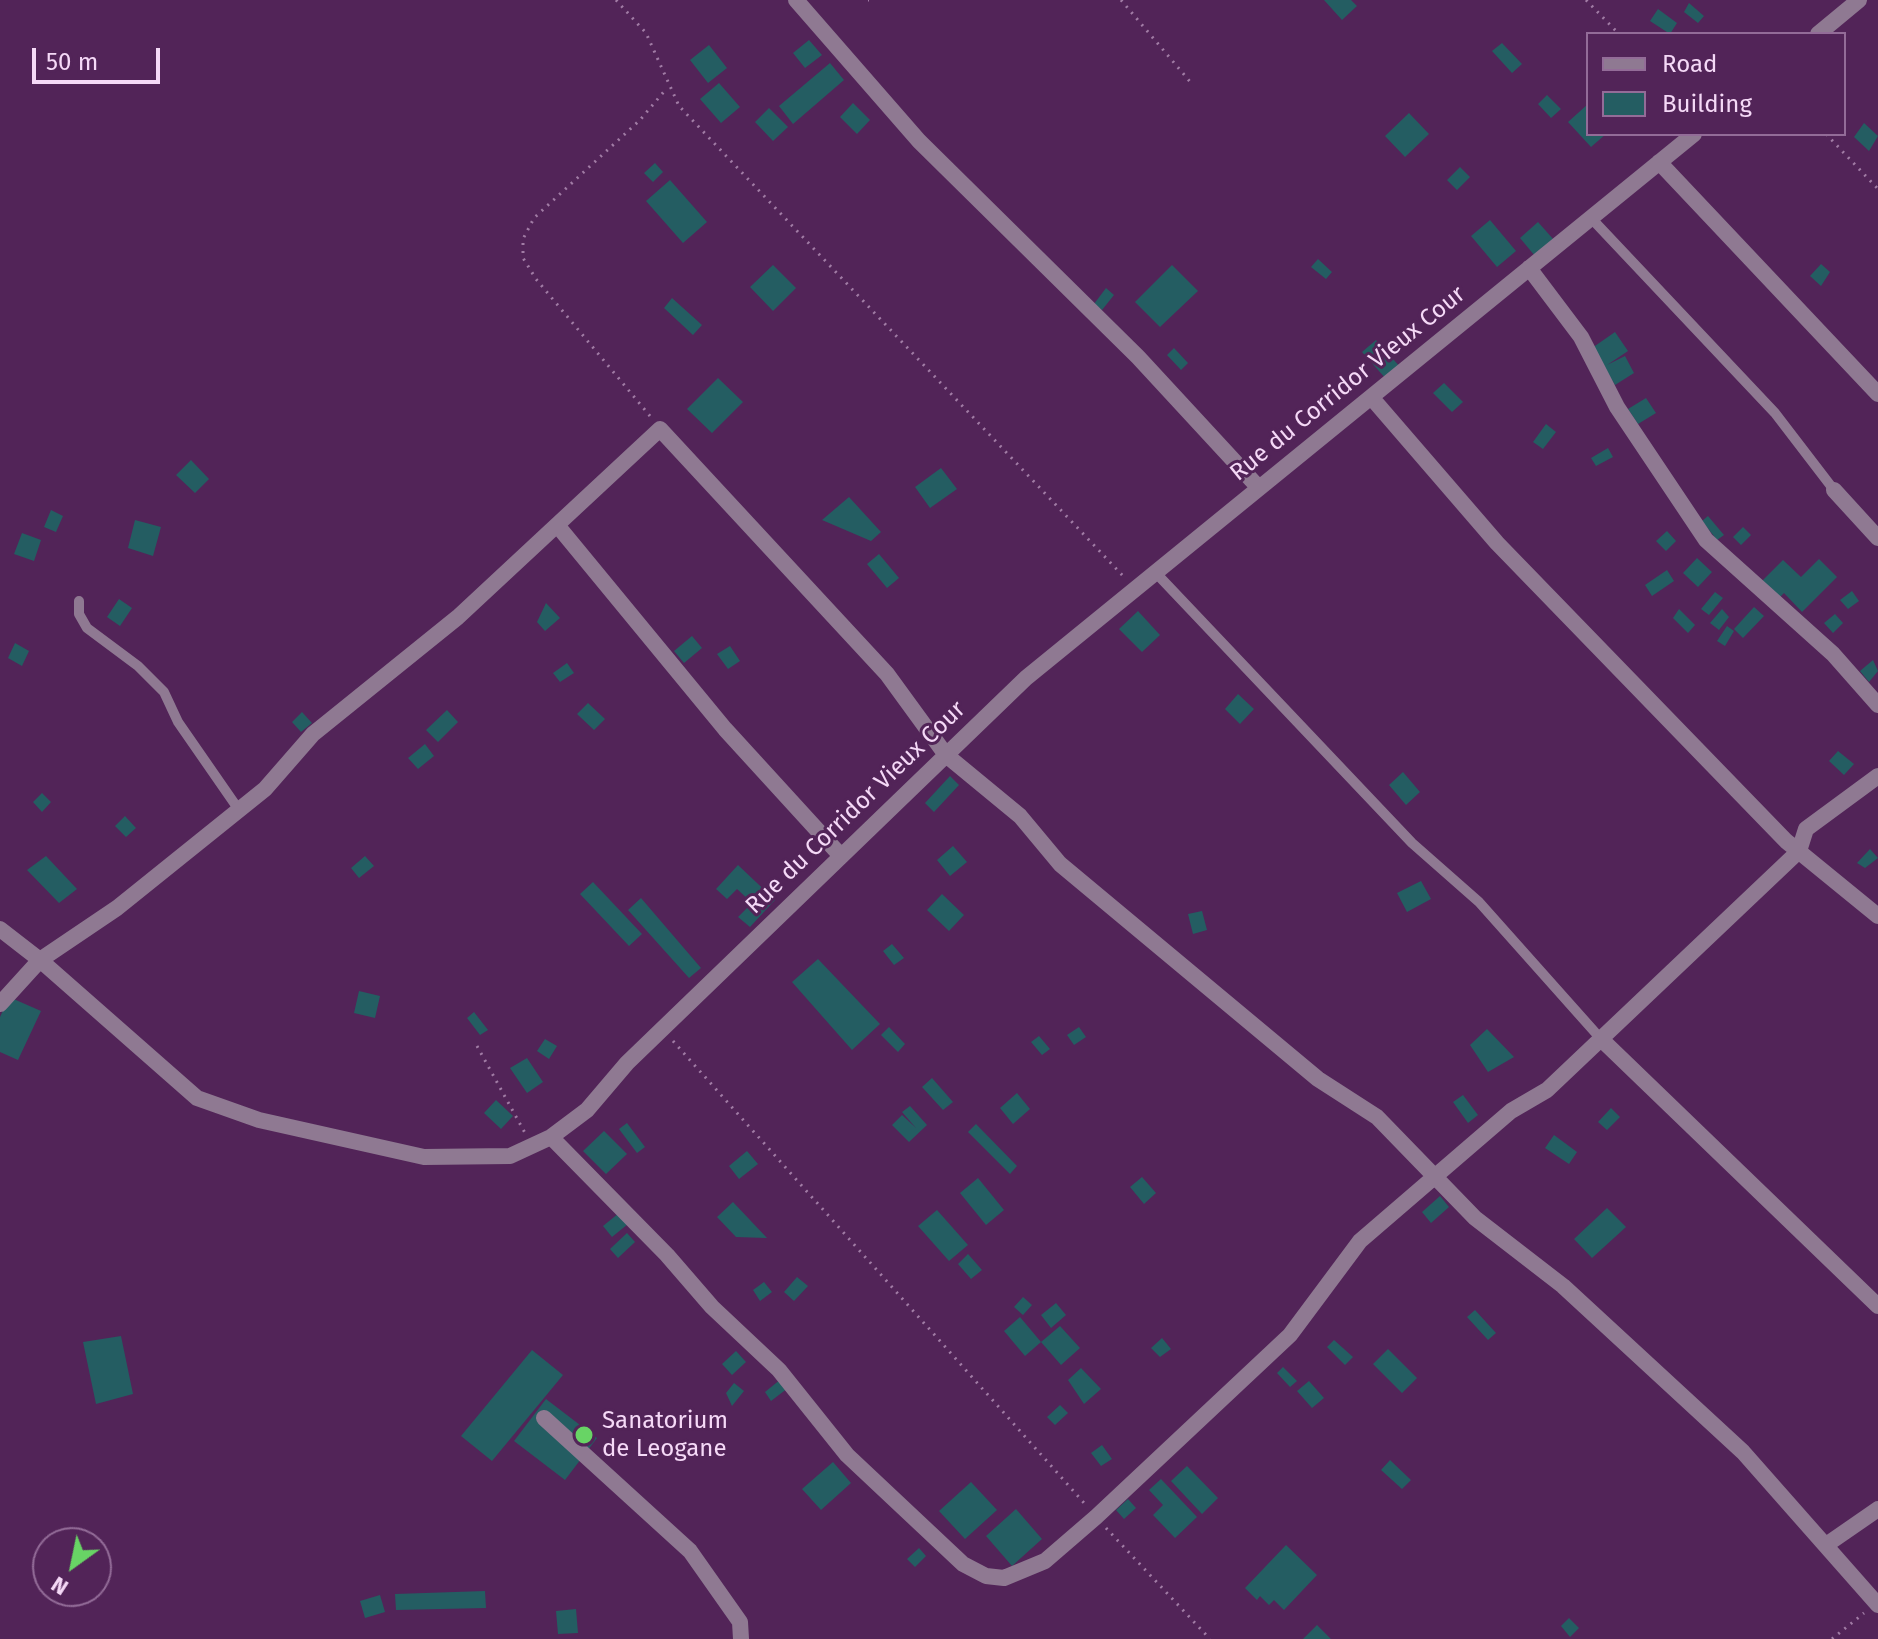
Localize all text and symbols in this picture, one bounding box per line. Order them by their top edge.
scale bar [36,32,164,82]
legend [1586,32,1846,136]
text: 50 m [46,48,98,76]
text: Road [1662,50,1717,78]
text: Building [1662,90,1752,118]
street label: Rue du Corridor Vieux Cour [1225,280,1471,488]
street label: Rue du Corridor Vieux Cour [740,695,972,921]
place label: Sanatorium de Leogane [602,1407,728,1463]
marker: Sanatorium de Leogane [573,1424,595,1446]
north arrow [32,1527,112,1607]
text: N [46,1571,73,1601]

